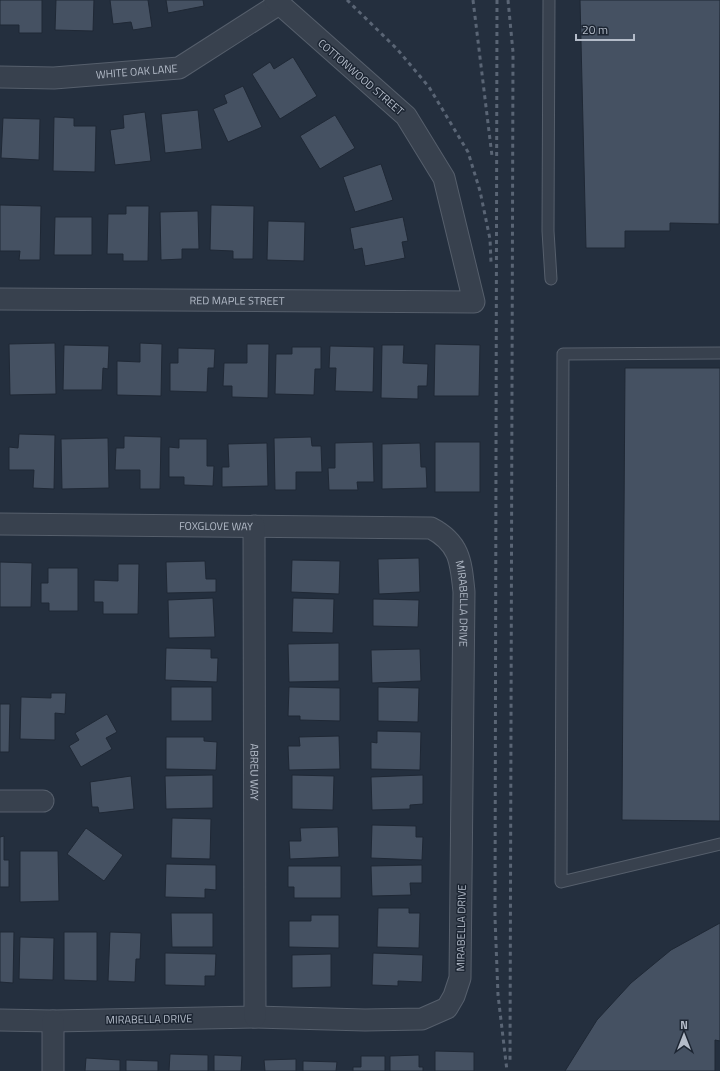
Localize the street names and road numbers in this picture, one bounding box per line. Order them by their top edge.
street label: COTTONWOOD STREET [315,35,408,119]
street label: WHITE OAK LANE [95,60,178,83]
street label: RED MAPLE STREET [189,292,285,309]
street label: FOXGLOVE WAY [179,518,253,534]
street label: MIRABELLA DRIVE [452,559,472,647]
street label: ABREU WAY [246,743,263,801]
street label: MIRABELLA DRIVE [452,885,470,971]
street label: MIRABELLA DRIVE [106,1010,192,1028]

